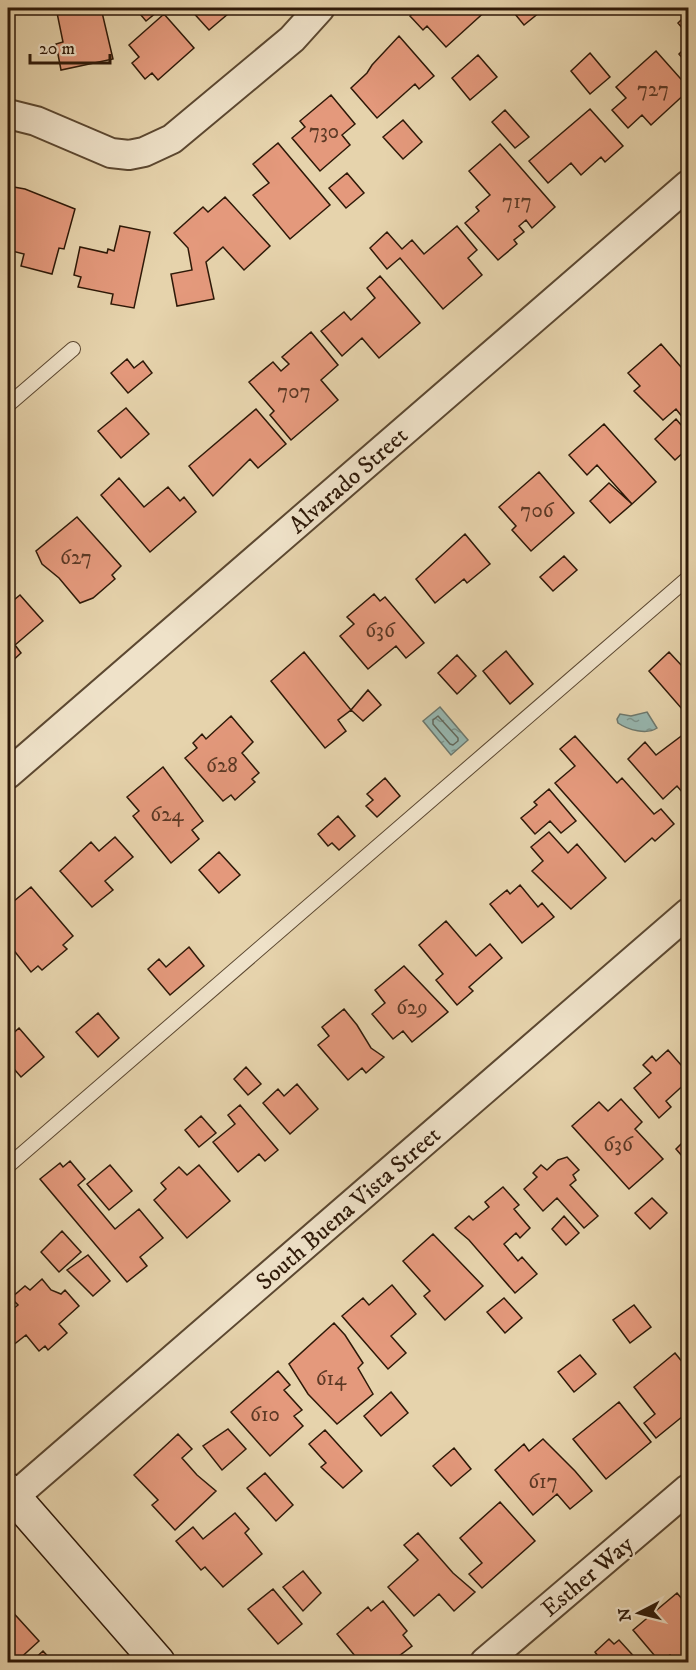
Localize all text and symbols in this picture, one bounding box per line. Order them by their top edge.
scale bar [30,27,110,65]
text: 20 m [39,38,75,60]
house number: 727 [637,77,669,103]
house number: 730 [309,119,339,145]
house number: 717 [502,189,532,215]
house number: 707 [277,379,311,405]
street label: Alvarado Street [283,421,414,541]
house number: 706 [520,498,555,524]
house number: 627 [60,545,92,571]
house number: 636 [365,618,396,644]
house number: 628 [206,753,238,779]
house number: 624 [150,802,185,828]
house number: 629 [396,995,428,1021]
street label: South Buena Vista Street [250,1120,447,1297]
house number: 636 [603,1132,634,1158]
house number: 614 [316,1366,347,1392]
house number: 610 [250,1402,280,1428]
house number: 617 [528,1469,558,1495]
street label: Esther Way [535,1529,640,1624]
north arrow [609,1583,669,1643]
text: N [614,1607,636,1622]

